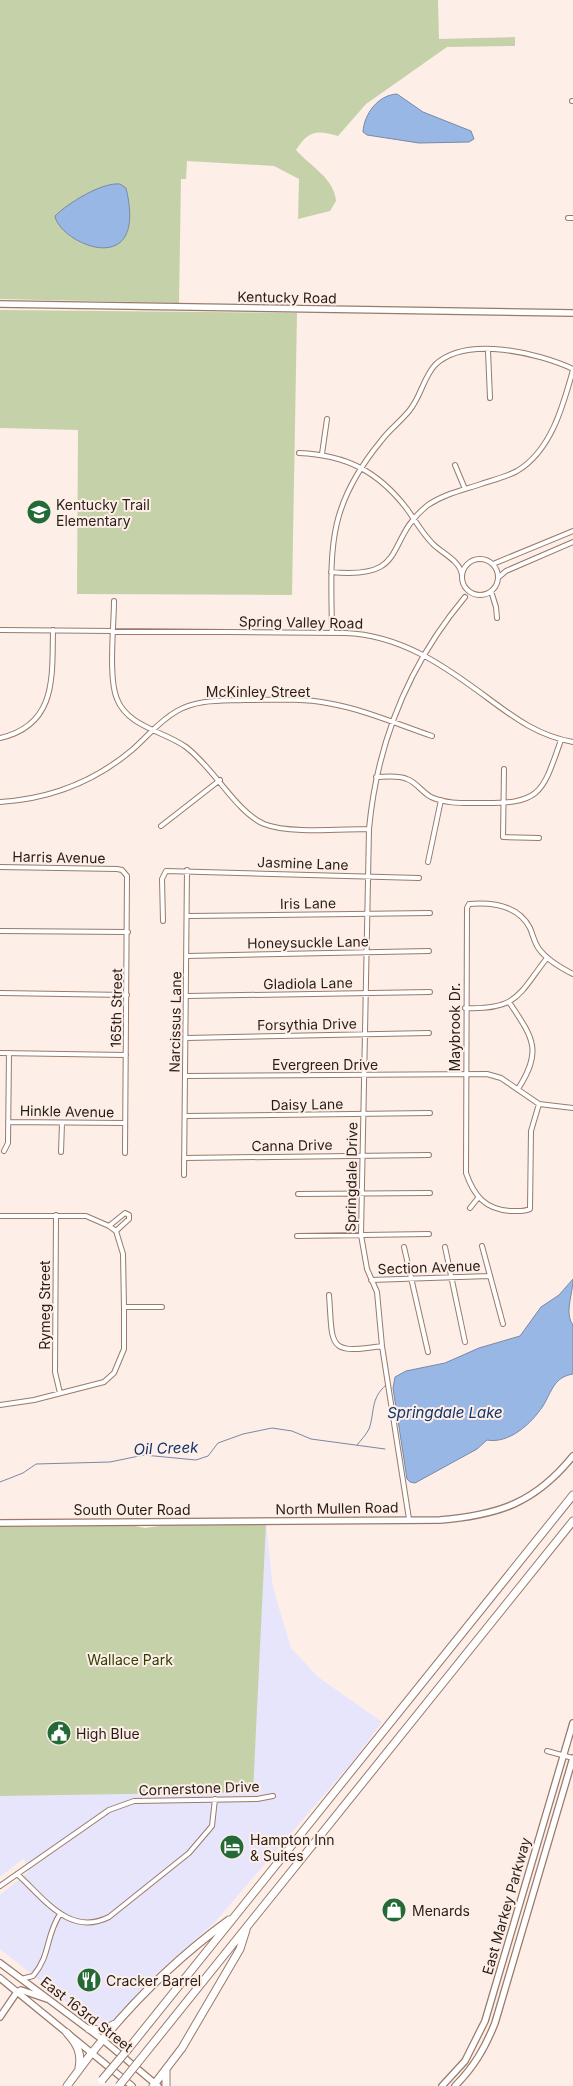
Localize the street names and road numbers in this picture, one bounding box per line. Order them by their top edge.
street label: Kentucky Road [237,288,337,306]
street label: Spring Valley Road [239,612,363,632]
street label: McKinley Street [206,683,311,700]
street label: Harris Avenue [12,848,106,866]
street label: Jasmine Lane [257,853,349,873]
street label: Iris Lane [280,894,336,912]
street label: Honeysuckle Lane [247,932,369,952]
street label: 165th Street [107,968,125,1048]
street label: Narcissus Lane [166,971,184,1073]
street label: Gladiola Lane [263,974,353,992]
street label: Maybrook Dr. [446,983,463,1071]
street label: Forsythia Drive [257,1015,357,1033]
street label: Evergreen Drive [272,1056,378,1073]
street label: Daisy Lane [270,1095,344,1113]
street label: Hinkle Avenue [20,1102,114,1120]
street label: Springdale Drive [342,1122,360,1232]
street label: Canna Drive [251,1136,333,1154]
street label: Section Avenue [377,1257,481,1277]
street label: Rymeg Street [36,1260,53,1350]
street label: North Mullen Road [275,1498,399,1518]
street label: South Outer Road [73,1501,191,1518]
street label: Cornerstone Drive [138,1777,260,1799]
street label: East Markey Parkway [478,1835,534,1977]
street label: East 163rd Street [38,1973,137,2056]

